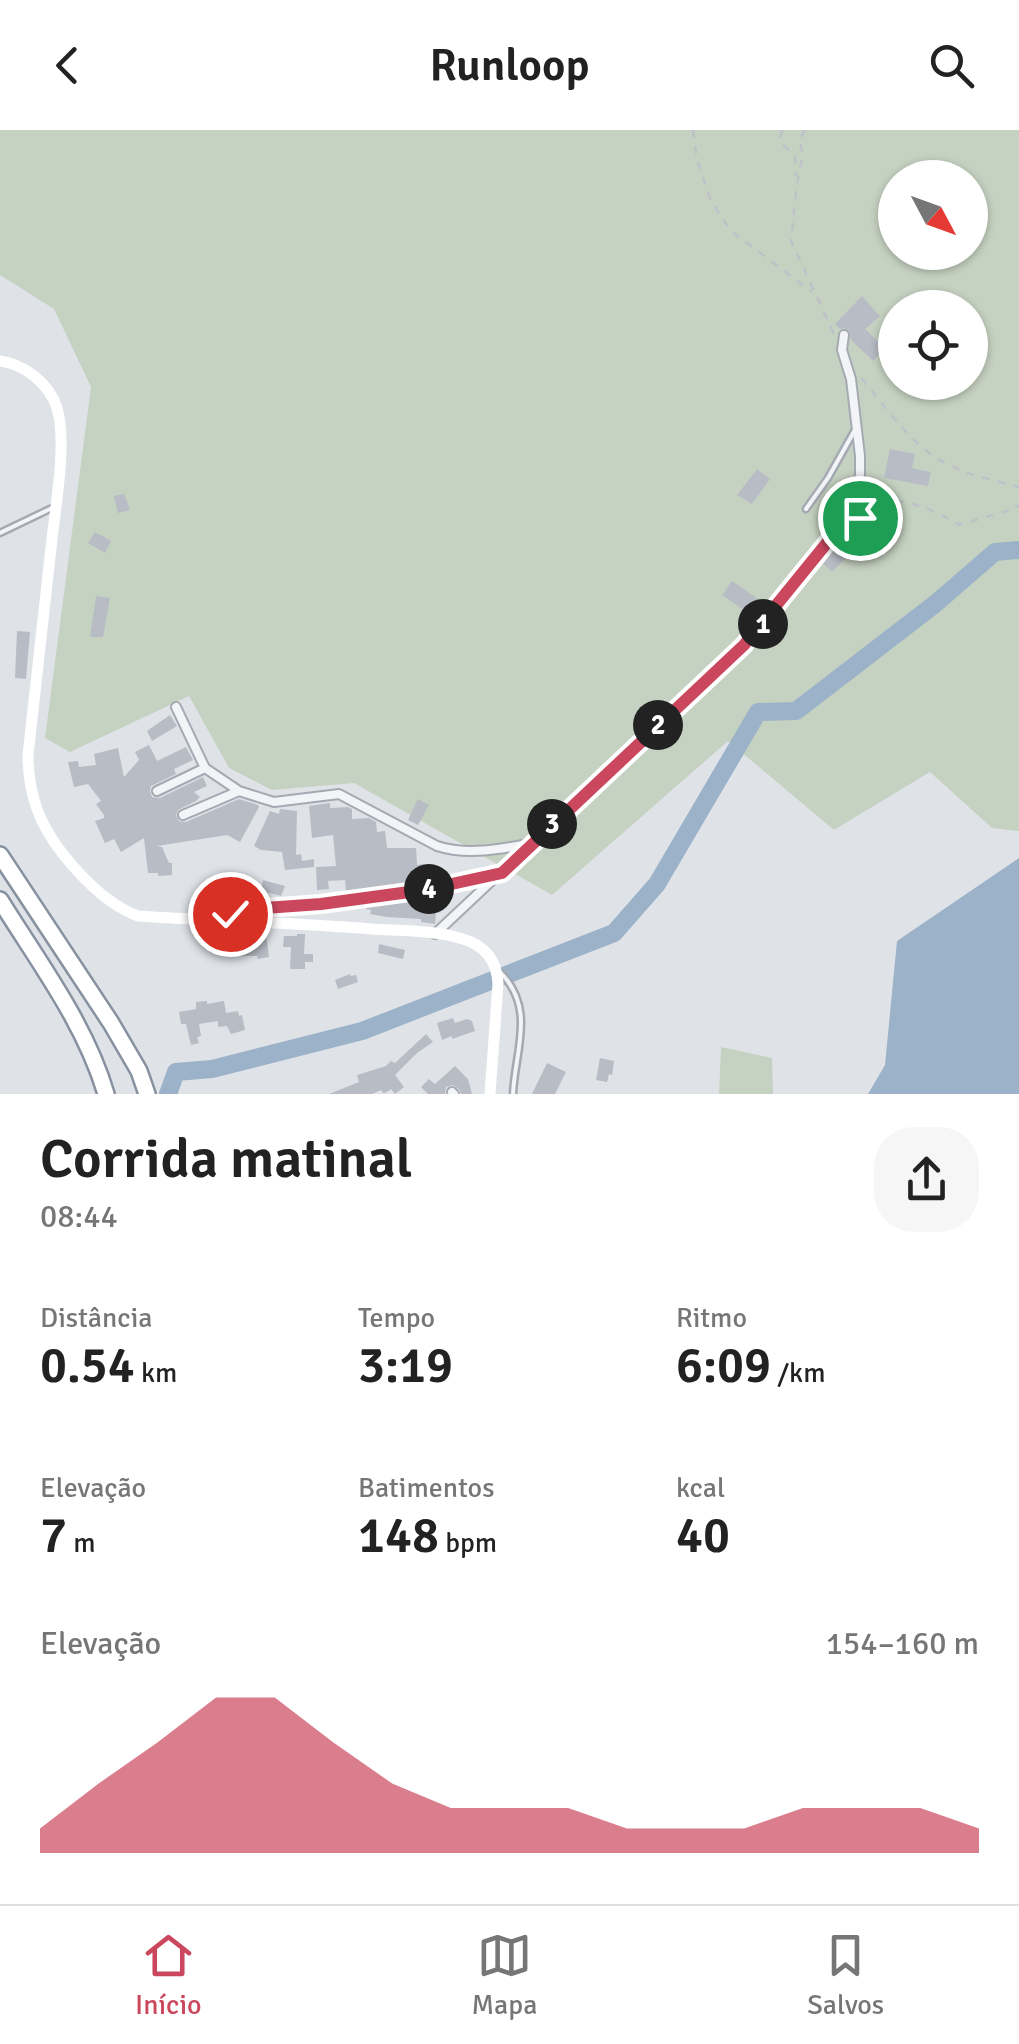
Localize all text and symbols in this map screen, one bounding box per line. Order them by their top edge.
icon: back [40,38,95,93]
text: Runloop [430,38,589,93]
icon: search [924,38,979,93]
north arrow [878,160,988,270]
map controls [878,160,988,400]
button: locate [878,290,988,400]
pin [818,476,903,561]
icon: arrive [833,491,888,546]
pin: 1 [738,599,788,649]
text: 1 [755,607,771,641]
pin: 2 [633,700,683,750]
text: 2 [650,708,666,742]
pin: 3 [527,799,577,849]
text: 3 [544,807,560,841]
pin: 4 [404,864,454,914]
pin [188,872,273,957]
text: 4 [421,872,437,906]
icon: check [203,887,258,942]
text: Corrida matinal [40,1125,412,1193]
button: share [874,1127,979,1232]
text: 08:44 [40,1197,118,1236]
text: Distância [40,1301,153,1335]
text: Tempo [358,1301,435,1335]
text: Ritmo [676,1301,747,1335]
text: 0.54 [40,1335,135,1397]
text: 3:19 [358,1335,453,1397]
text: 6:09 [676,1335,771,1397]
text: km [135,1356,177,1390]
text: /km [771,1356,825,1390]
text: Elevação [40,1471,146,1505]
text: Batimentos [358,1471,494,1505]
text: kcal [676,1471,725,1505]
text: 7 [40,1505,67,1567]
text: 148 [358,1505,439,1567]
text: 40 [676,1505,730,1567]
text: m [67,1526,96,1560]
text: bpm [439,1526,497,1560]
text: Elevação [40,1624,161,1663]
text: 154–160 m [826,1624,979,1663]
tab: Início [135,1928,202,2022]
tab: Mapa [471,1928,537,2022]
tab: Salvos [807,1928,884,2022]

